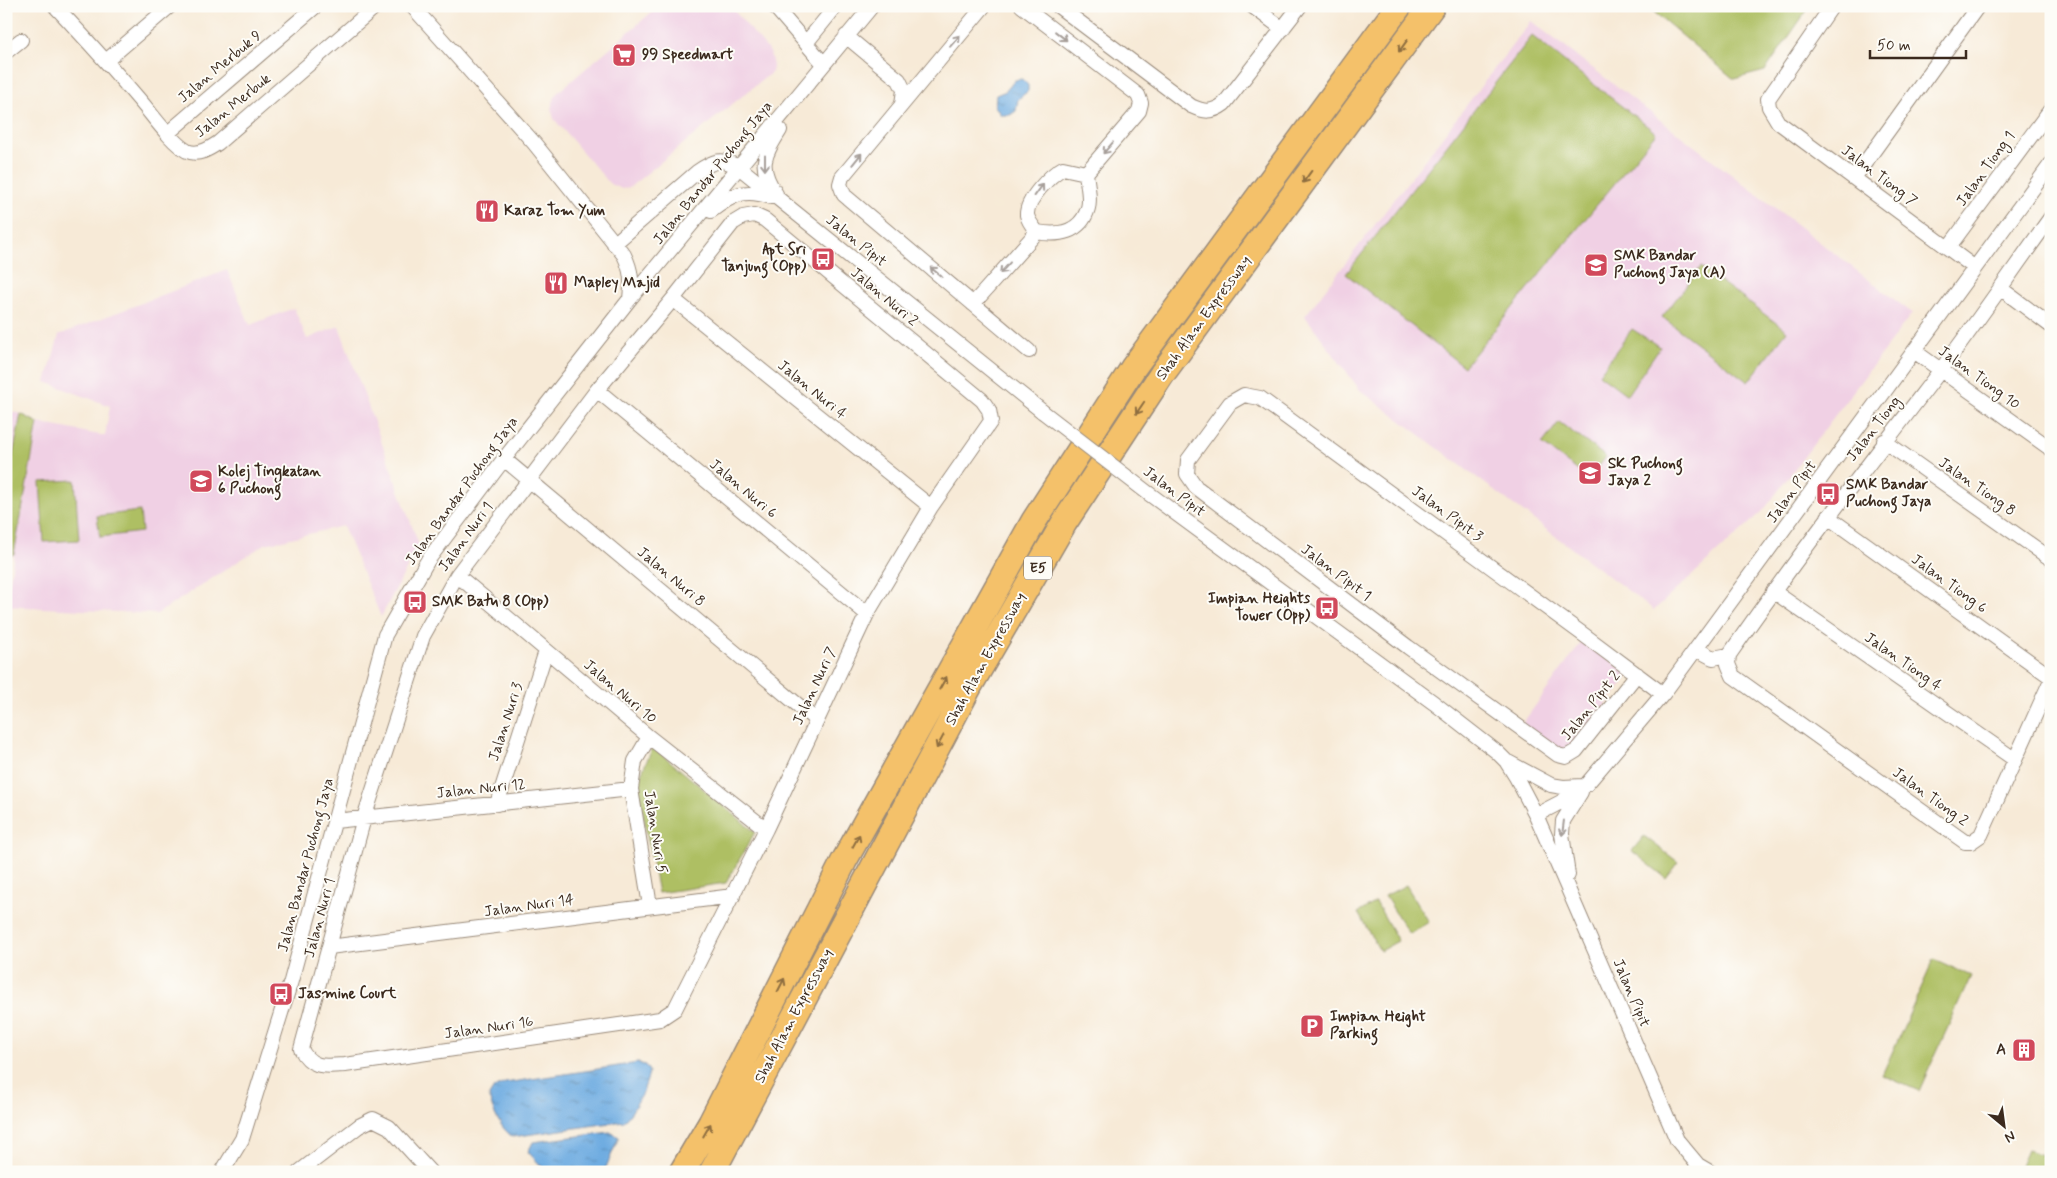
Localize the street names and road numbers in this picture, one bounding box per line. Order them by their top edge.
street label: Jalan Merbuk 9 [175,27,265,107]
street label: Jalan Merbuk [192,70,274,142]
street label: Jalan Bandar Puchong Jaya [649,97,778,250]
street label: Jalan Tiong 1 [1952,127,2021,211]
street label: Jalan Tiong 7 [1836,141,1921,212]
street label: Jalan Pipit [821,210,891,272]
street label: Shah Alam Expressway [1152,252,1256,384]
street label: Jalan Nuri 2 [846,263,922,331]
street label: Jalan Tiong 10 [1933,341,2024,415]
street label: Jalan Nuri 4 [773,356,851,424]
street label: Jalan Tiong [1842,392,1907,466]
street label: Jalan Bandar Puchong Jaya [401,413,524,570]
street label: Jalan Tiong 8 [1934,453,2020,522]
street label: Jalan Nuri 6 [705,455,781,523]
street label: Jalan Pipit [1763,457,1821,527]
street label: Jalan Pipit [1139,462,1209,522]
street label: Jalan Pipit 3 [1407,481,1487,547]
street label: Jalan Nuri 1 [434,498,498,576]
street label: Jalan Pipit 1 [1297,540,1375,606]
street label: Jalan Nuri 8 [633,543,709,611]
street label: Jalan Tiong 6 [1906,550,1991,619]
road number: E5 [1024,556,1052,580]
street label: Shah Alam Expressway [941,589,1031,729]
street label: Jalan Tiong 4 [1860,628,1946,697]
street label: Jalan Nuri 7 [788,644,842,728]
street label: Jalan Nuri 10 [579,655,661,729]
street label: Jalan Pipit 2 [1557,667,1625,745]
street label: Jalan Nuri 3 [484,680,528,764]
street label: Jalan Tiong 2 [1888,763,1972,832]
street label: Jalan Nuri 12 [435,774,527,804]
street label: Jalan Bandar Puchong Jaya [273,776,340,954]
street label: Jalan Nuri 5 [639,789,671,875]
street label: Jalan Nuri 1 [300,876,340,960]
street label: Jalan Nuri 14 [483,890,575,922]
street label: Shah Alam Expressway [750,945,838,1087]
street label: Jalan Pipit [1608,956,1654,1030]
street label: Jalan Nuri 16 [443,1012,535,1044]

